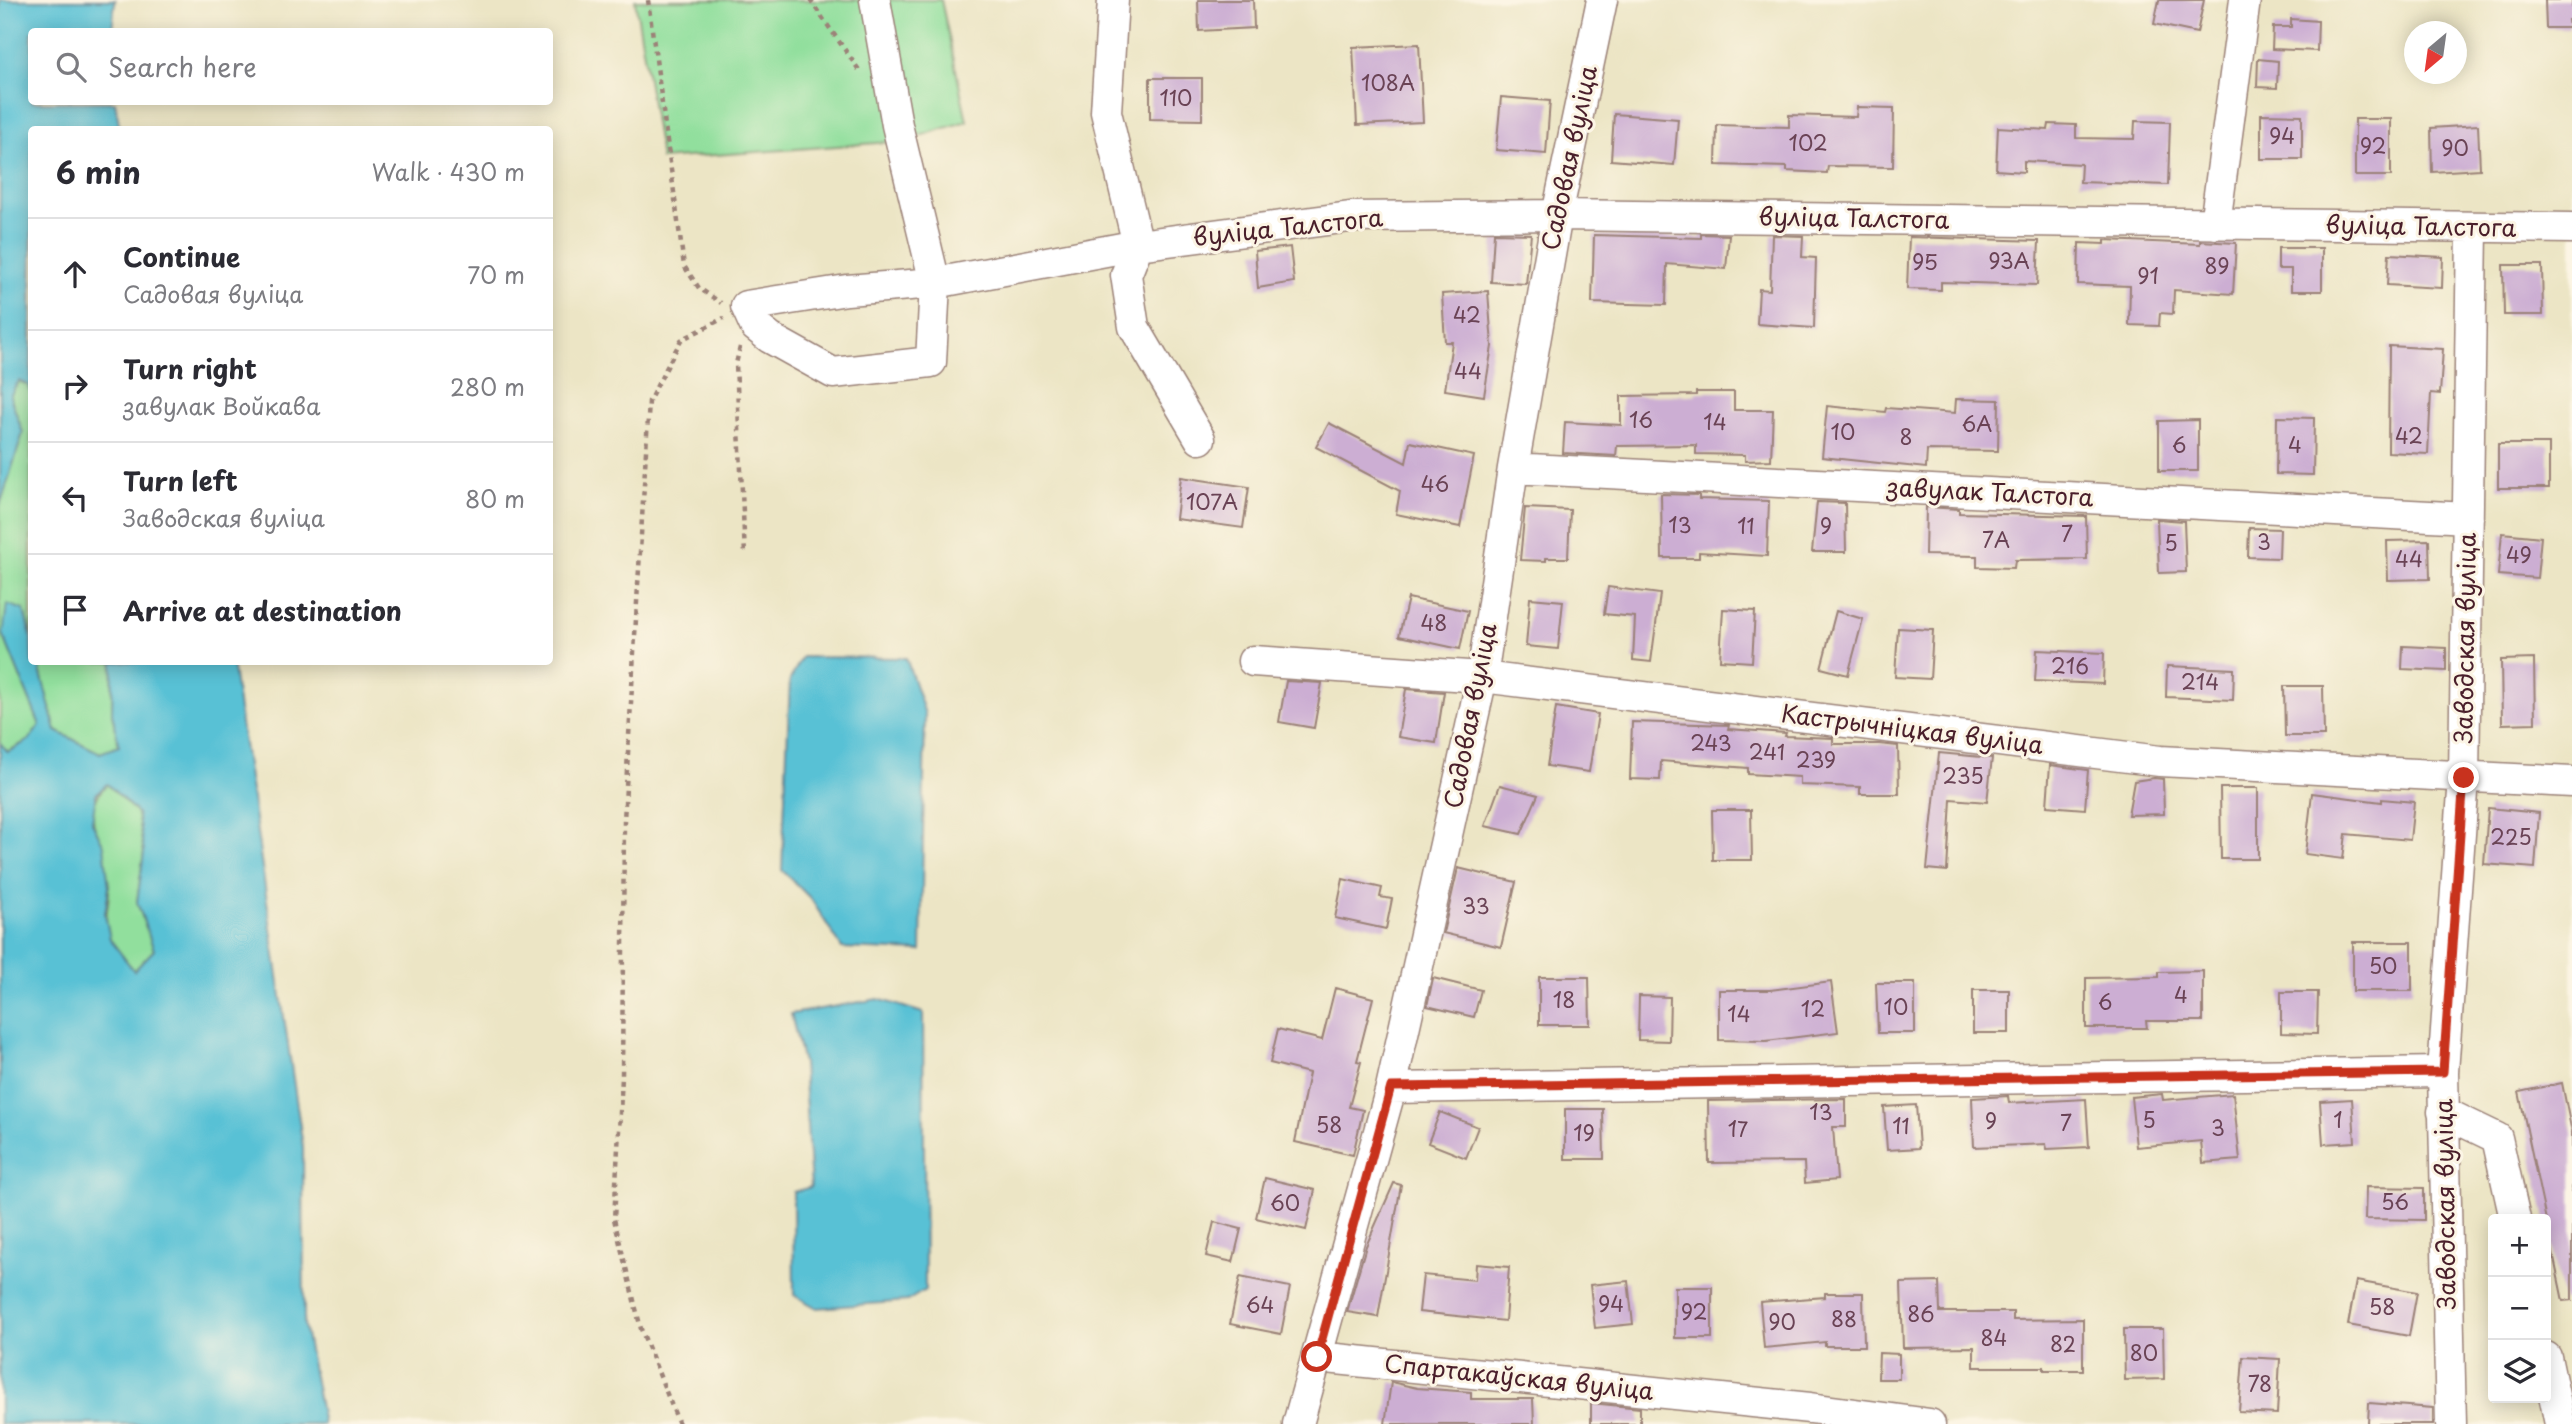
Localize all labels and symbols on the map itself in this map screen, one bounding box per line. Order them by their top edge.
north arrow [2404,21,2467,84]
street label: Садовая вуліца [1531,62,1605,253]
house number: 108А [1361,66,1415,98]
house number: 110 [1160,81,1192,113]
house number: 94 [2269,119,2295,151]
house number: 102 [1788,126,1828,158]
house number: 92 [2360,129,2386,161]
house number: 90 [2441,131,2469,163]
street label: вуліца Талстога [1758,197,1950,237]
street label: вуліца Талстога [1191,198,1384,254]
street label: вуліца Талстога [2325,205,2517,245]
house number: 93А [1988,244,2030,276]
house number: 95 [1912,245,1938,277]
house number: 89 [2204,249,2230,281]
house number: 91 [2137,259,2159,291]
house number: 42 [1453,298,1481,330]
house number: 44 [1454,354,1482,386]
house number: 16 [1629,403,1653,435]
house number: 14 [1703,405,1727,437]
house number: 6А [1962,407,1992,439]
house number: 10 [1831,415,1855,447]
house number: 42 [2395,419,2423,451]
house number: 8 [1899,420,1913,452]
house number: 6 [2172,428,2186,460]
house number: 4 [2288,428,2302,460]
house number: 46 [1421,467,1449,499]
street label: завулак Талстога [1885,468,2095,514]
house number: 107А [1186,485,1238,517]
house number: 13 [1668,508,1692,540]
house number: 11 [1737,509,1755,541]
house number: 9 [1820,509,1832,541]
house number: 7 [2061,517,2073,549]
house number: 7А [1982,523,2010,555]
house number: 3 [2257,525,2271,557]
house number: 5 [2164,526,2178,558]
street label: Заводская вуліца [2444,532,2484,744]
house number: 49 [2506,538,2532,570]
house number: 44 [2395,542,2423,574]
house number: 48 [1421,606,1447,638]
street label: Садовая вуліца [1433,620,1505,811]
house number: 216 [2051,649,2089,681]
house number: 214 [2181,665,2219,697]
street label: Кастрычніцкая вуліца [1779,694,2046,762]
house number: 243 [1690,726,1732,758]
house number: 241 [1749,735,1785,767]
house number: 239 [1796,743,1836,775]
house number: 235 [1942,759,1984,791]
route end [2448,762,2479,793]
house number: 225 [2490,820,2532,852]
house number: 33 [1462,889,1490,921]
house number: 50 [2369,949,2397,981]
house number: 4 [2174,978,2188,1010]
house number: 18 [1553,983,1575,1015]
house number: 6 [2098,985,2112,1017]
house number: 10 [1884,990,1908,1022]
house number: 12 [1801,992,1825,1024]
house number: 14 [1727,997,1751,1029]
house number: 13 [1809,1095,1833,1127]
street label: Заводская вуліца [2424,1098,2464,1310]
house number: 5 [2142,1103,2156,1135]
house number: 1 [2333,1103,2343,1135]
house number: 9 [1985,1104,1997,1136]
house number: 7 [2060,1106,2072,1138]
house number: 58 [1316,1108,1342,1140]
house number: 11 [1892,1109,1910,1141]
house number: 3 [2211,1111,2225,1143]
house number: 17 [1728,1112,1748,1144]
house number: 19 [1573,1116,1595,1148]
house number: 56 [2381,1185,2409,1217]
house number: 60 [1270,1186,1300,1218]
house number: 94 [1598,1287,1624,1319]
house number: 64 [1246,1288,1274,1320]
house number: 58 [2369,1290,2395,1322]
house number: 92 [1681,1295,1707,1327]
house number: 86 [1907,1297,1935,1329]
house number: 88 [1831,1302,1857,1334]
house number: 90 [1768,1305,1796,1337]
house number: 84 [1980,1321,2008,1353]
house number: 82 [2050,1327,2076,1359]
house number: 80 [2130,1336,2158,1368]
route start [1301,1341,1332,1372]
street label: Спартакаўская вуліца [1383,1344,1656,1408]
house number: 78 [2248,1367,2272,1399]

